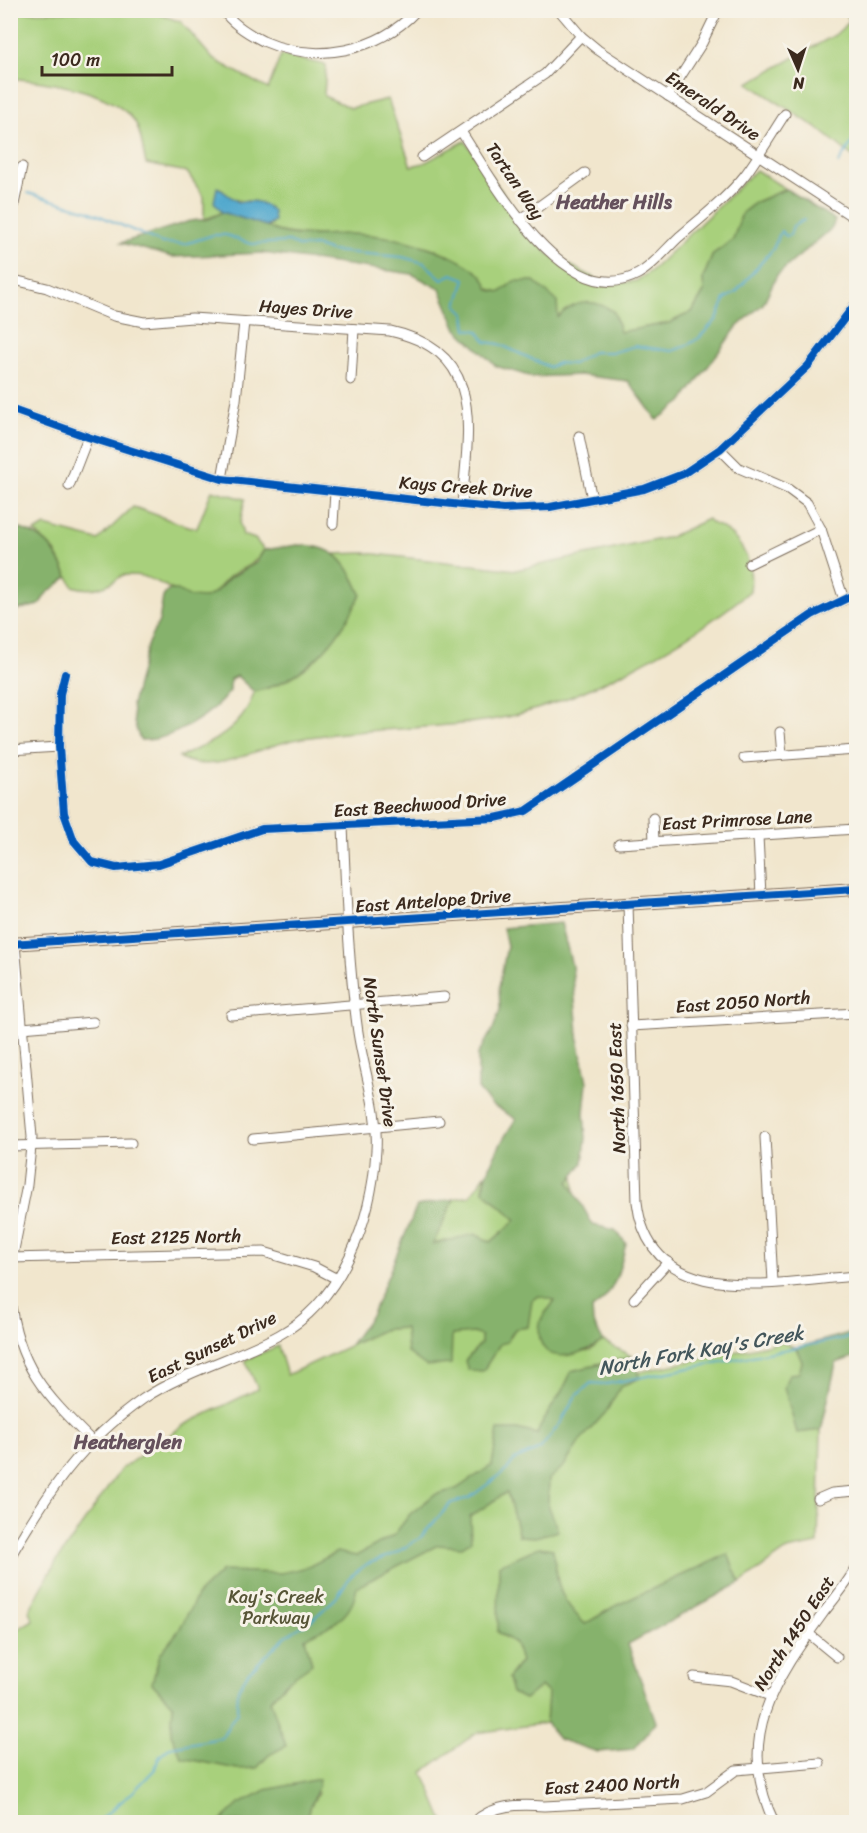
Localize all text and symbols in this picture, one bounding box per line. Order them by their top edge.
scale bar [42,39,172,77]
north arrow [768,39,828,99]
text: 100 m [51,44,100,76]
street label: Emerald Drive [659,62,767,150]
text: N [792,69,806,98]
street label: Tartan Way [477,135,553,227]
district label: Heather Hills [555,185,673,220]
street label: Hayes Drive [258,290,354,328]
street label: Kays Creek Drive [398,466,534,508]
street label: East Beechwood Drive [333,783,507,827]
street label: East Primrose Lane [661,800,813,840]
street label: East Antelope Drive [354,880,512,922]
street label: North Sunset Drive [354,975,406,1129]
street label: East 2050 North [675,981,811,1023]
street label: North 1650 East [599,1022,635,1154]
street label: East 2125 North [111,1220,241,1254]
street label: East Sunset Drive [142,1302,282,1392]
water label: North Fork Kay's Creek [596,1315,808,1386]
district label: Heatherglen [73,1425,182,1460]
street label: North 1450 East [745,1569,843,1697]
park label: Kay's Creek Parkway [228,1581,324,1634]
street label: East 2400 North [544,1765,680,1805]

